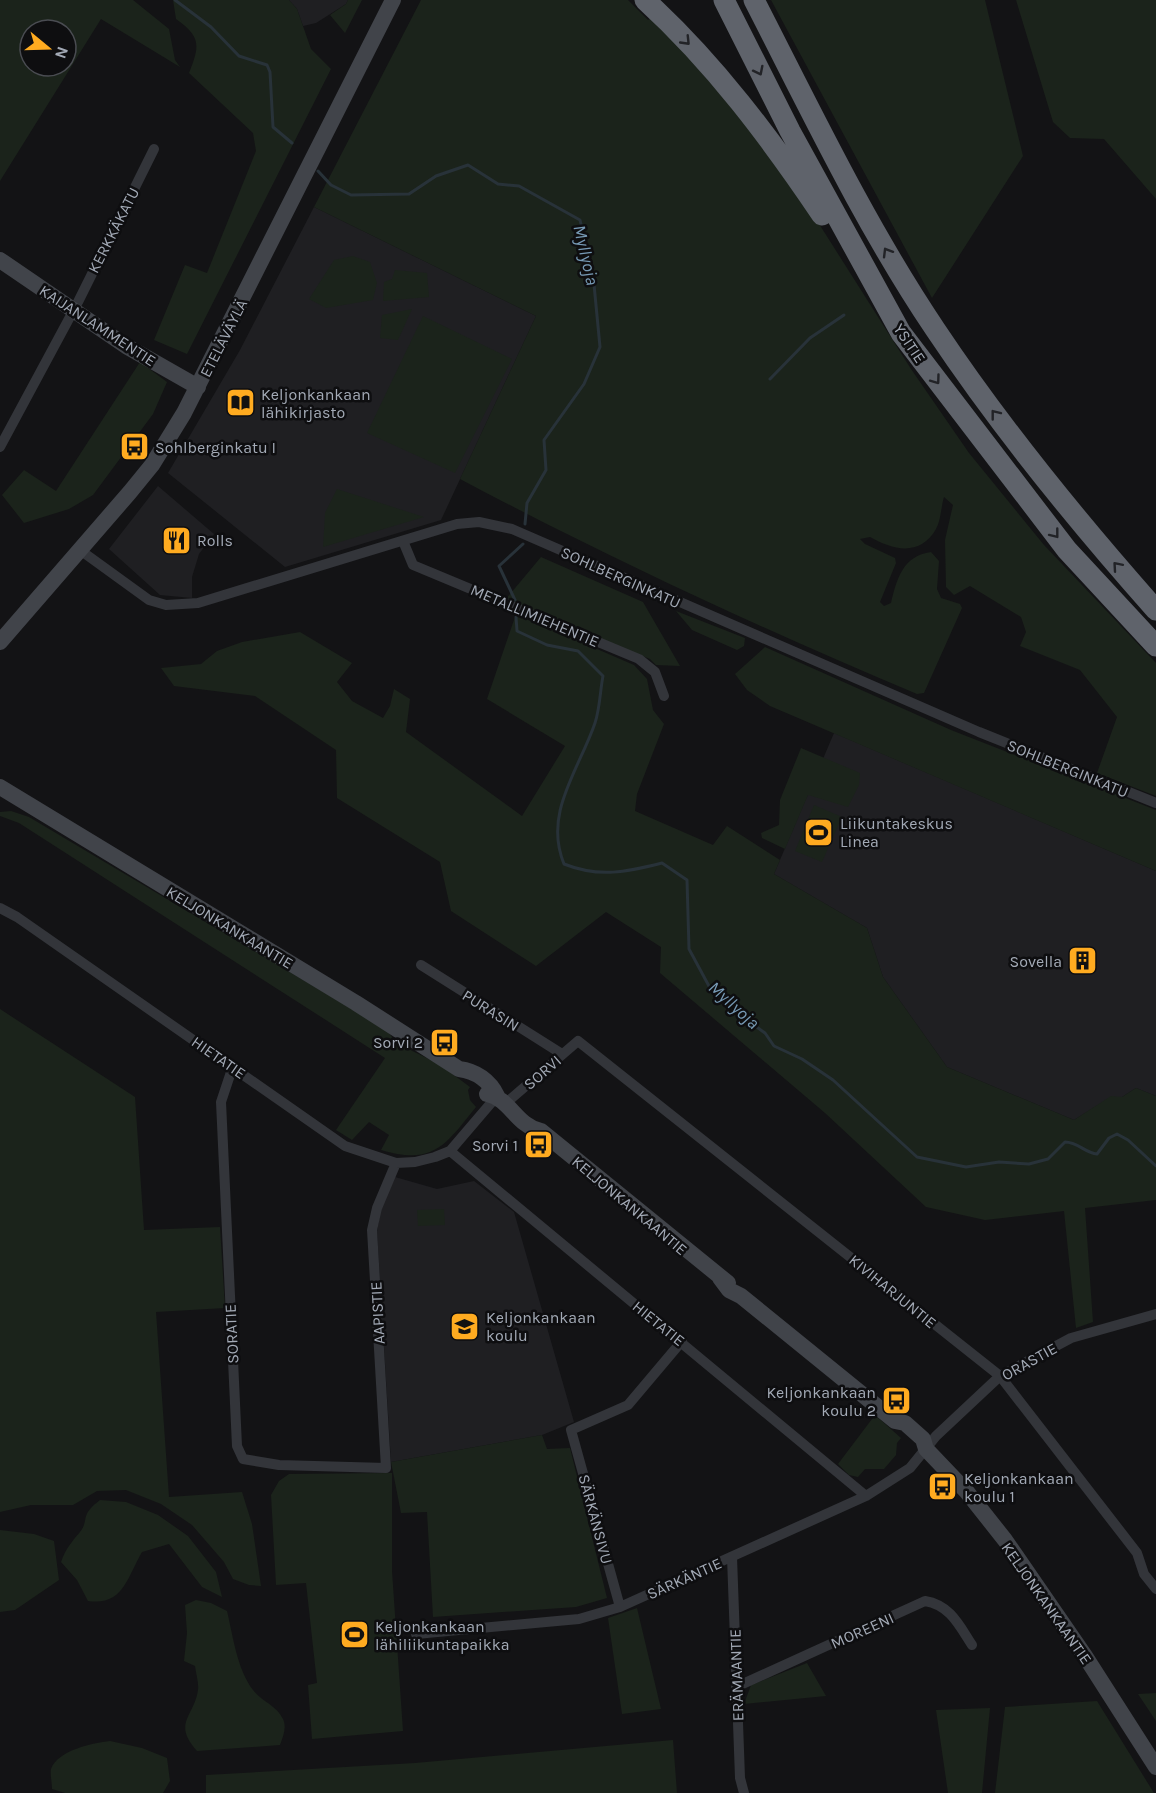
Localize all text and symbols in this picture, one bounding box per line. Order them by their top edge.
north arrow [18,18,78,78]
one-way arrow [679,35,690,45]
text: N [51,44,73,61]
one-way arrow [752,65,763,75]
street label: KERKKÄKATU [84,184,143,276]
water label: Myllyoja [568,223,604,287]
one-way arrow [883,248,895,258]
street label: KAIJANLAMMENTIE [36,281,160,370]
street label: ETELÄVÄYLÄ [196,296,251,380]
street label: YSITIE [889,320,930,367]
one-way arrow [929,373,940,384]
place label: Keljonkankaan lähikirjasto [261,385,371,422]
library icon: Keljonkankaan lähikirjasto [224,387,256,419]
one-way arrow [992,410,1003,421]
bus stop icon: Sohlberginkatu I [118,431,150,463]
place label: Sohlberginkatu I [155,438,276,457]
restaurant icon: Rolls [160,524,192,556]
one-way arrow [1048,528,1059,539]
place label: Rolls [197,531,233,550]
street label: SOHLBERGINKATU [558,542,684,612]
one-way arrow [1113,562,1124,573]
street label: METALLIMIEHENTIE [468,580,602,651]
street label: SOHLBERGINKATU [1004,735,1131,802]
place label: Liikuntakeskus Linea [840,814,953,851]
sports icon: Liikuntakeskus Linea [803,816,835,848]
street label: KELJONKANKAANTIE [163,882,297,973]
building icon: Sovella [1067,945,1099,977]
place label: Sovella [1010,952,1062,971]
water label: Myllyoja [704,976,764,1034]
street label: PURASIN [459,986,523,1035]
bus stop icon: Sorvi 2 [428,1026,460,1058]
street label: HIETATIE [188,1032,249,1083]
place label: Sorvi 2 [373,1033,423,1052]
street label: SORVI [520,1051,565,1094]
bus stop icon: Sorvi 1 [523,1129,555,1161]
place label: Sorvi 1 [472,1136,518,1155]
street label: KELJONKANKAANTIE [568,1152,691,1259]
street label: KIVIHARJUNTIE [845,1250,940,1332]
street label: AAPISTIE [366,1281,389,1345]
street label: HIETATIE [629,1297,689,1350]
street label: SORATIE [220,1304,243,1364]
place label: Keljonkankaan koulu [486,1308,596,1345]
school or university icon: Keljonkankaan koulu [449,1310,481,1342]
street label: ORASTIE [998,1338,1060,1384]
place label: Keljonkankaan koulu 2 [766,1383,876,1420]
bus stop icon: Keljonkankaan koulu 2 [881,1385,913,1417]
place label: Keljonkankaan koulu 1 [964,1469,1074,1506]
bus stop icon: Keljonkankaan koulu 1 [927,1471,959,1503]
street label: SÄRKÄNSIVU [574,1472,617,1566]
street label: KELJONKANKAANTIE [997,1539,1096,1668]
street label: SÄRKÄNTIE [644,1554,725,1603]
street label: MOREENI [828,1608,897,1653]
place label: Keljonkankaan lähiliikuntapaikka [375,1617,510,1654]
sports icon: Keljonkankaan lähiliikuntapaikka [338,1619,370,1651]
street label: ERÄMAANTIE [725,1629,748,1721]

